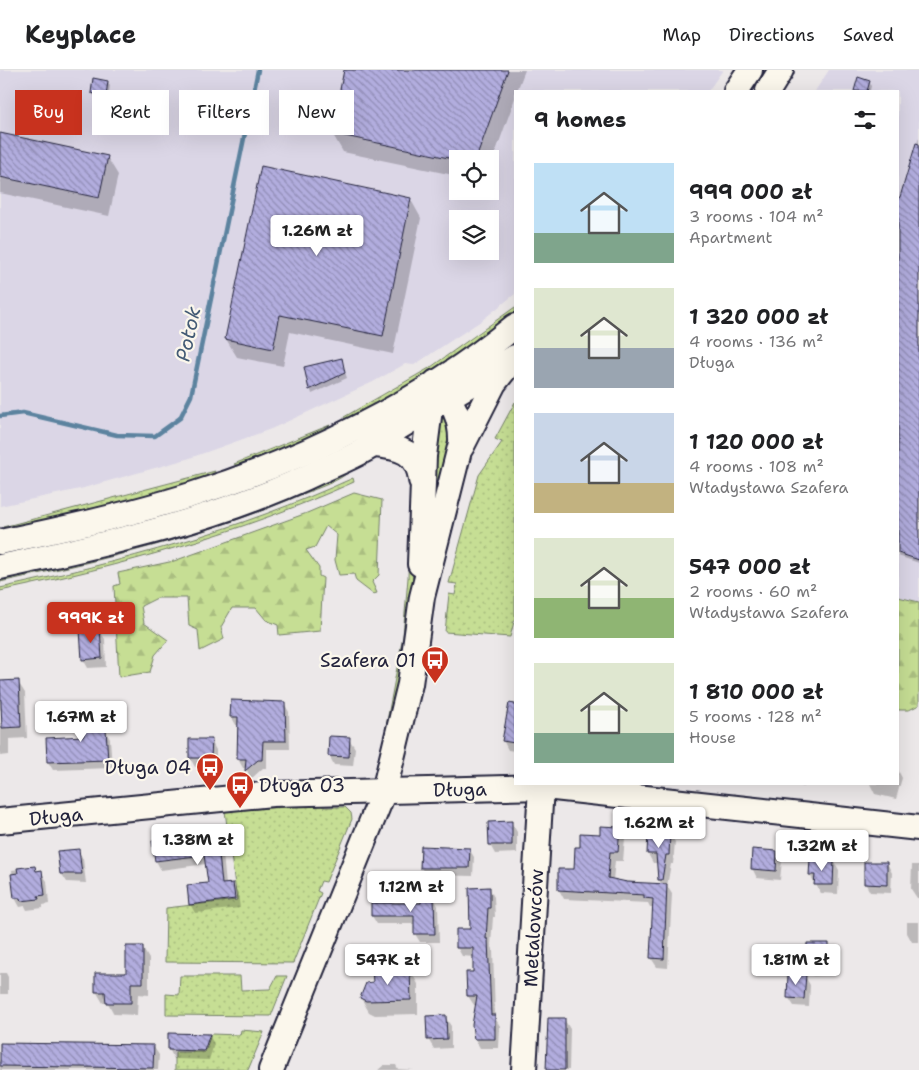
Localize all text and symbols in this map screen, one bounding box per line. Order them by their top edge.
text: Keyplace [25,19,136,51]
text: Map [663,23,701,47]
text: Directions [729,23,815,47]
text: Saved [843,23,894,47]
chip: Buy [15,90,82,135]
chip: Rent [92,90,169,135]
chip: Filters [179,90,269,135]
chip: New [279,90,354,135]
text: 9 homes [534,106,626,134]
icon: filters [851,106,879,134]
map controls [449,150,499,260]
button: locate [449,150,499,200]
text: 999 000 zł [689,178,812,206]
icon: home [574,183,634,243]
text: 3 rooms · 104 m² [689,206,824,227]
button: layers [449,210,499,260]
pin: 1.26M zł [265,214,369,257]
text: 1.26M zł [281,220,353,241]
text: Apartment [689,227,772,248]
text: 1 320 000 zł [689,303,828,331]
water label: Potok [170,304,207,364]
icon: home [574,308,634,368]
text: 4 rooms · 136 m² [689,331,823,352]
text: Długa [689,352,734,373]
text: 1 120 000 zł [689,428,823,456]
icon: home [574,433,634,493]
text: 4 rooms · 108 m² [689,456,824,477]
text: Władysława Szafera [689,477,849,498]
text: 547 000 zł [689,553,810,581]
icon: home [574,558,634,618]
text: 2 rooms · 60 m² [689,581,817,602]
pin: 999K zł [45,602,137,644]
text: Władysława Szafera [689,602,849,623]
text: 999K zł [58,607,124,628]
bus stop icon: Szafera 01 [420,645,450,684]
place label: Szafera 01 [320,648,416,673]
text: 1 810 000 zł [689,678,823,706]
icon: home [574,683,634,743]
pin: 1.67M zł [29,700,133,743]
text: 1.67M zł [46,706,116,727]
text: 5 rooms · 128 m² [689,706,822,727]
text: House [689,727,736,748]
bus stop icon: Długa 04 [195,752,225,791]
place label: Długa 04 [105,755,191,780]
bus stop icon: Długa 03 [225,770,255,809]
place label: Długa 03 [259,773,345,798]
street label: Długa [433,777,487,802]
street label: Długa [28,801,84,832]
pin: 1.62M zł [607,806,711,849]
text: 1.62M zł [624,812,694,833]
pin: 1.38M zł [146,824,250,866]
text: 1.38M zł [162,829,234,850]
pin: 1.32M zł [770,830,874,872]
text: 1.32M zł [787,835,857,856]
street label: Metalowców [518,868,549,988]
pin: 1.12M zł [359,870,463,913]
text: 1.12M zł [378,876,444,897]
pin: 547K zł [342,944,434,986]
pin: 1.81M zł [744,944,848,986]
text: 547K zł [356,949,420,970]
text: 1.81M zł [762,949,830,970]

